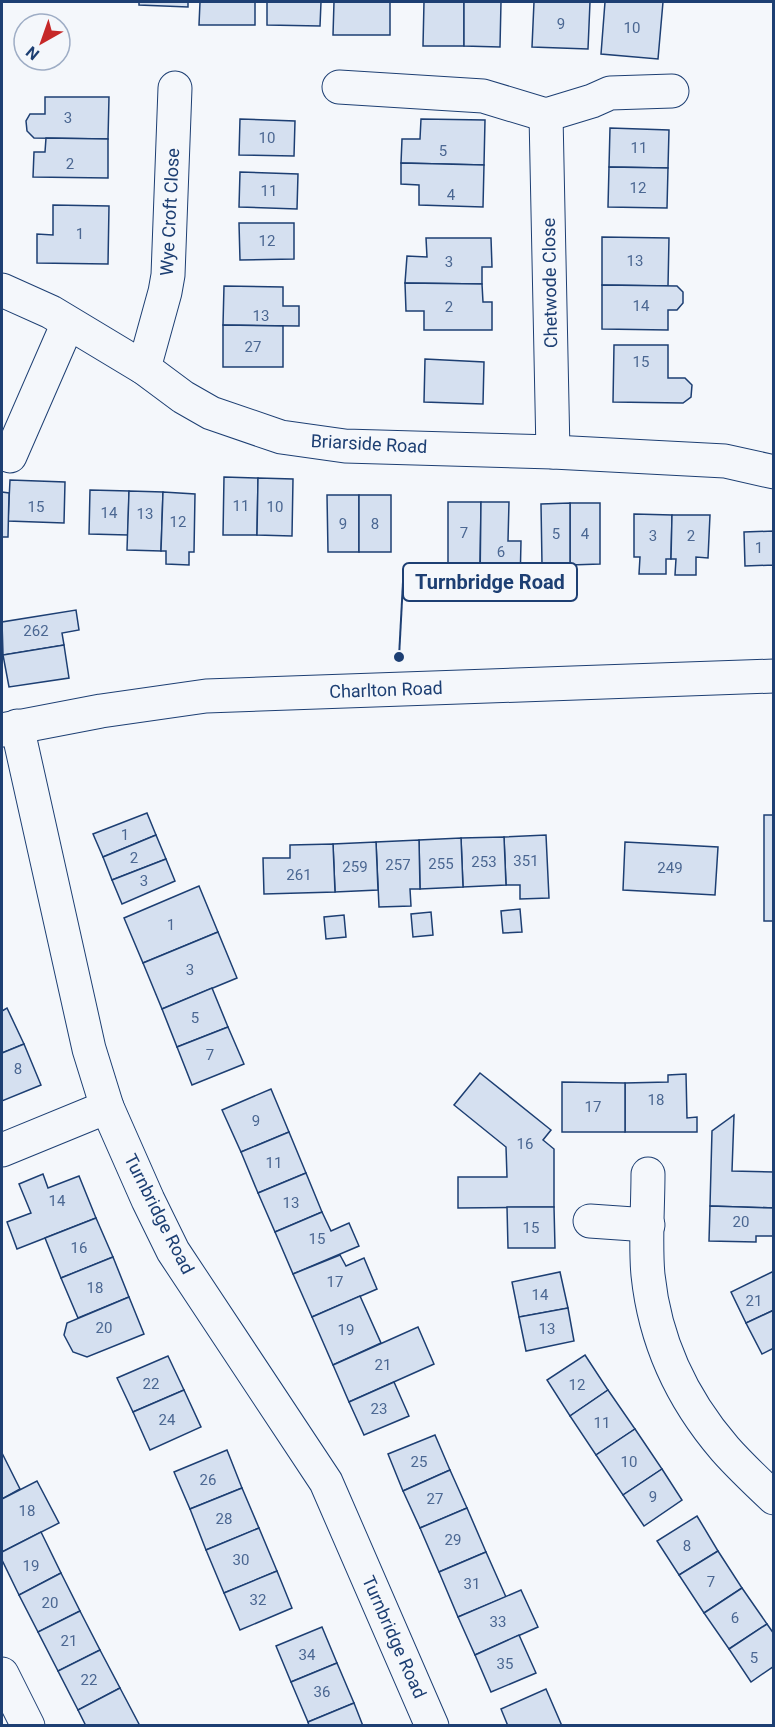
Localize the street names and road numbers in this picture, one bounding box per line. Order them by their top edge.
street label: Wye Croft Close [156,147,183,276]
street label: Chetwode Close [538,218,561,348]
street label: Briarside Road [310,430,428,457]
street label: Charlton Road [329,677,443,702]
street label: Turnbridge Road [120,1150,199,1277]
street label: Turnbridge Road [358,1572,431,1701]

